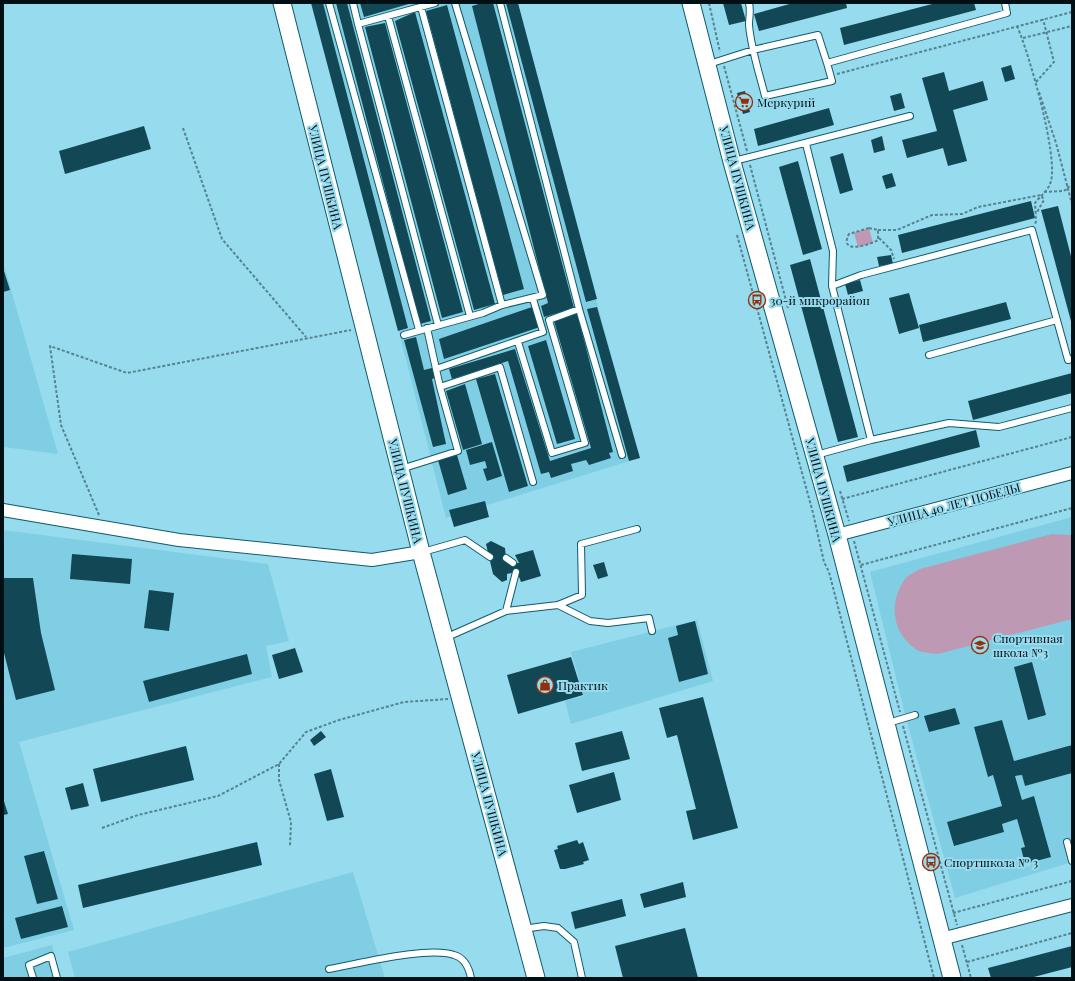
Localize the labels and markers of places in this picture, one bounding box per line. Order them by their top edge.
supermarket icon: Меркурий [734,92,754,112]
place label: Меркурий [757,94,816,110]
bus stop icon: 30-й микрорайон [747,290,767,310]
place label: 30-й микрорайон [770,292,870,308]
place label: Спортивная школа №3 [993,630,1063,660]
school or university icon: Спортивная школа №3 [970,635,990,655]
shop icon: Практик [535,675,555,695]
place label: Практик [558,677,608,693]
bus stop icon: Спортшкола № 3 [921,852,941,872]
place label: Спортшкола № 3 [944,854,1038,870]

